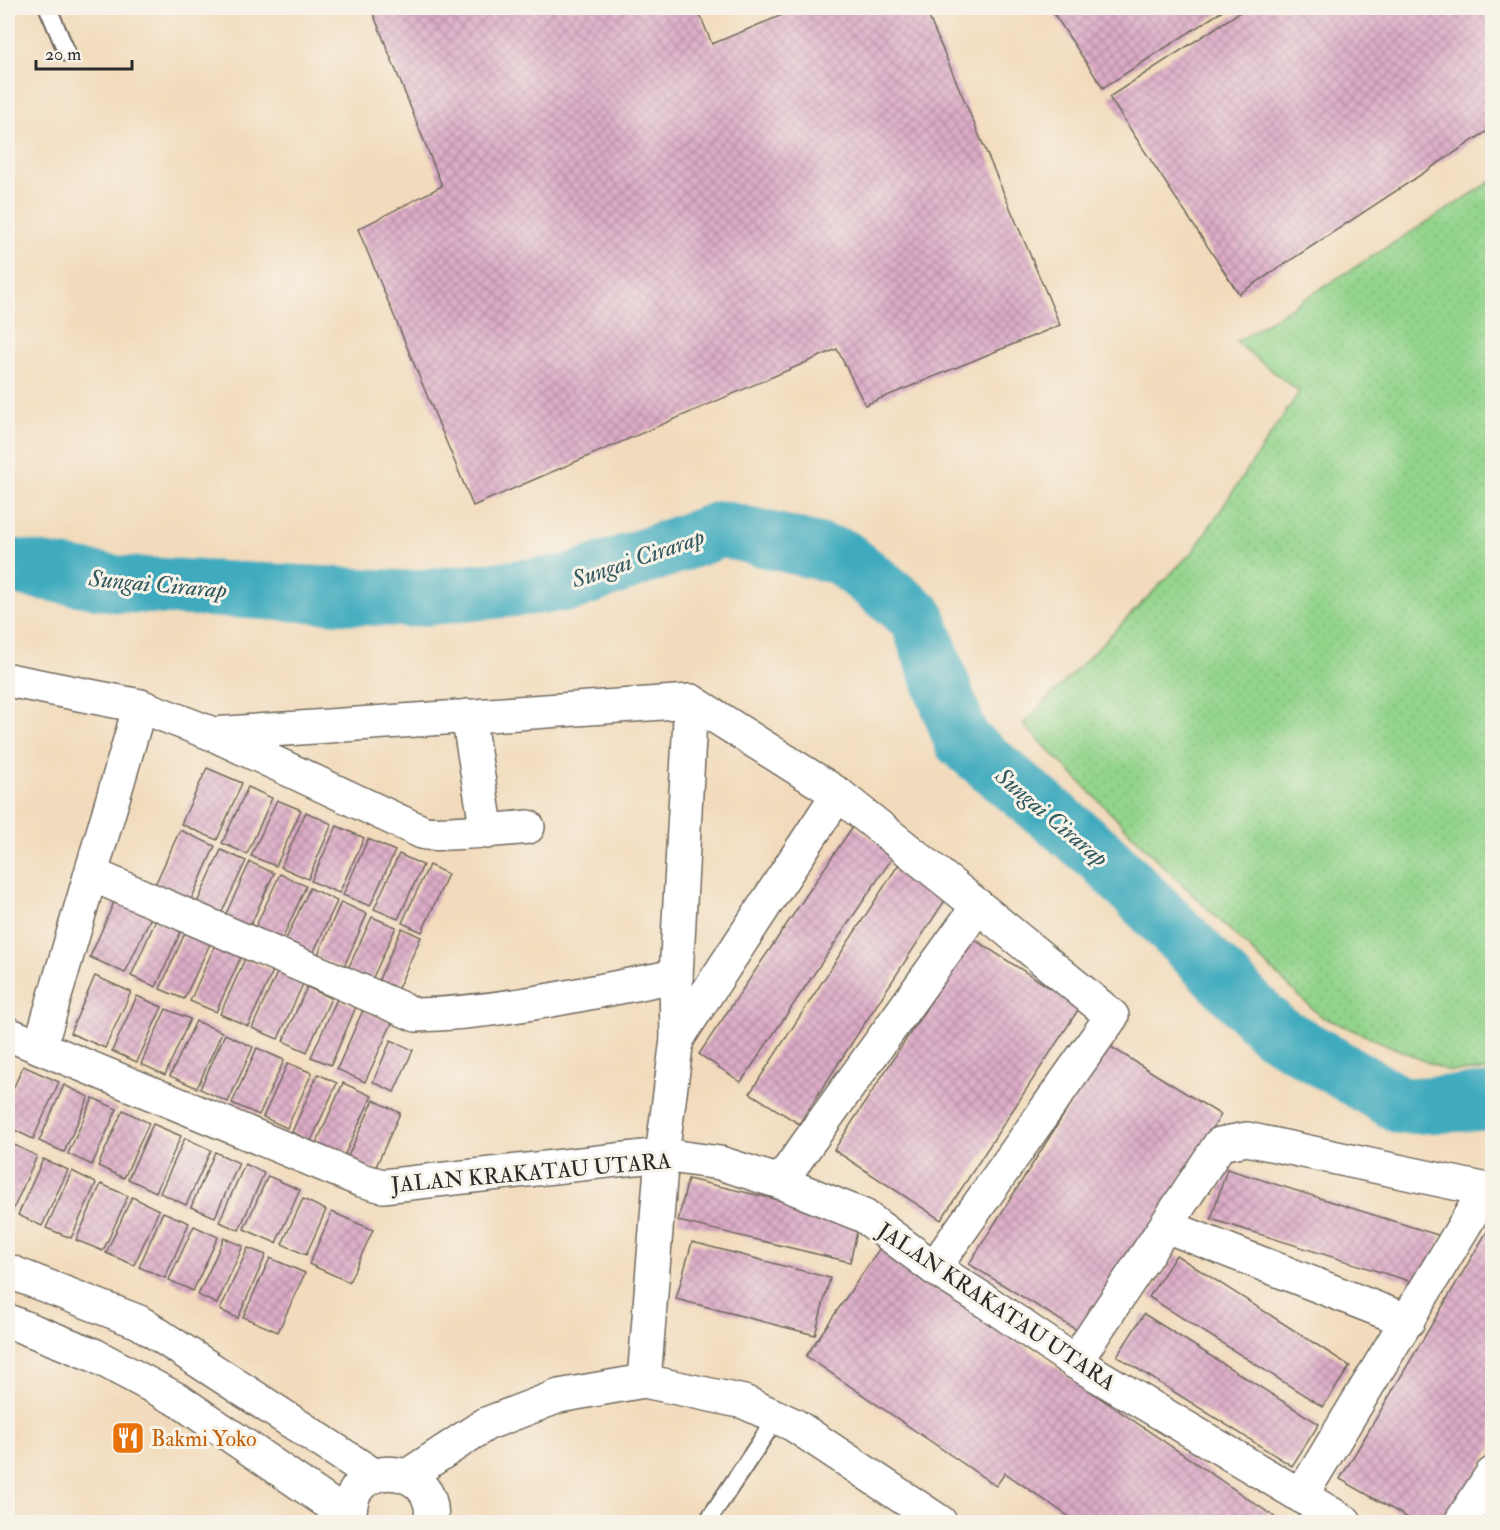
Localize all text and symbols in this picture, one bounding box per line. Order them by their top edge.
scale bar [36,33,132,71]
text: 20 m [45,43,81,66]
water label: Sungai Cirarap [567,521,709,596]
water label: Sungai Cirarap [87,563,228,606]
water label: Sungai Cirarap [988,760,1115,874]
street label: JALAN KRAKATAU UTARA [389,1147,672,1199]
street label: JALAN KRAKATAU UTARA [871,1216,1121,1397]
restaurant icon: Bakmi Yoko [110,1420,146,1456]
place label: Bakmi Yoko [151,1425,257,1453]

